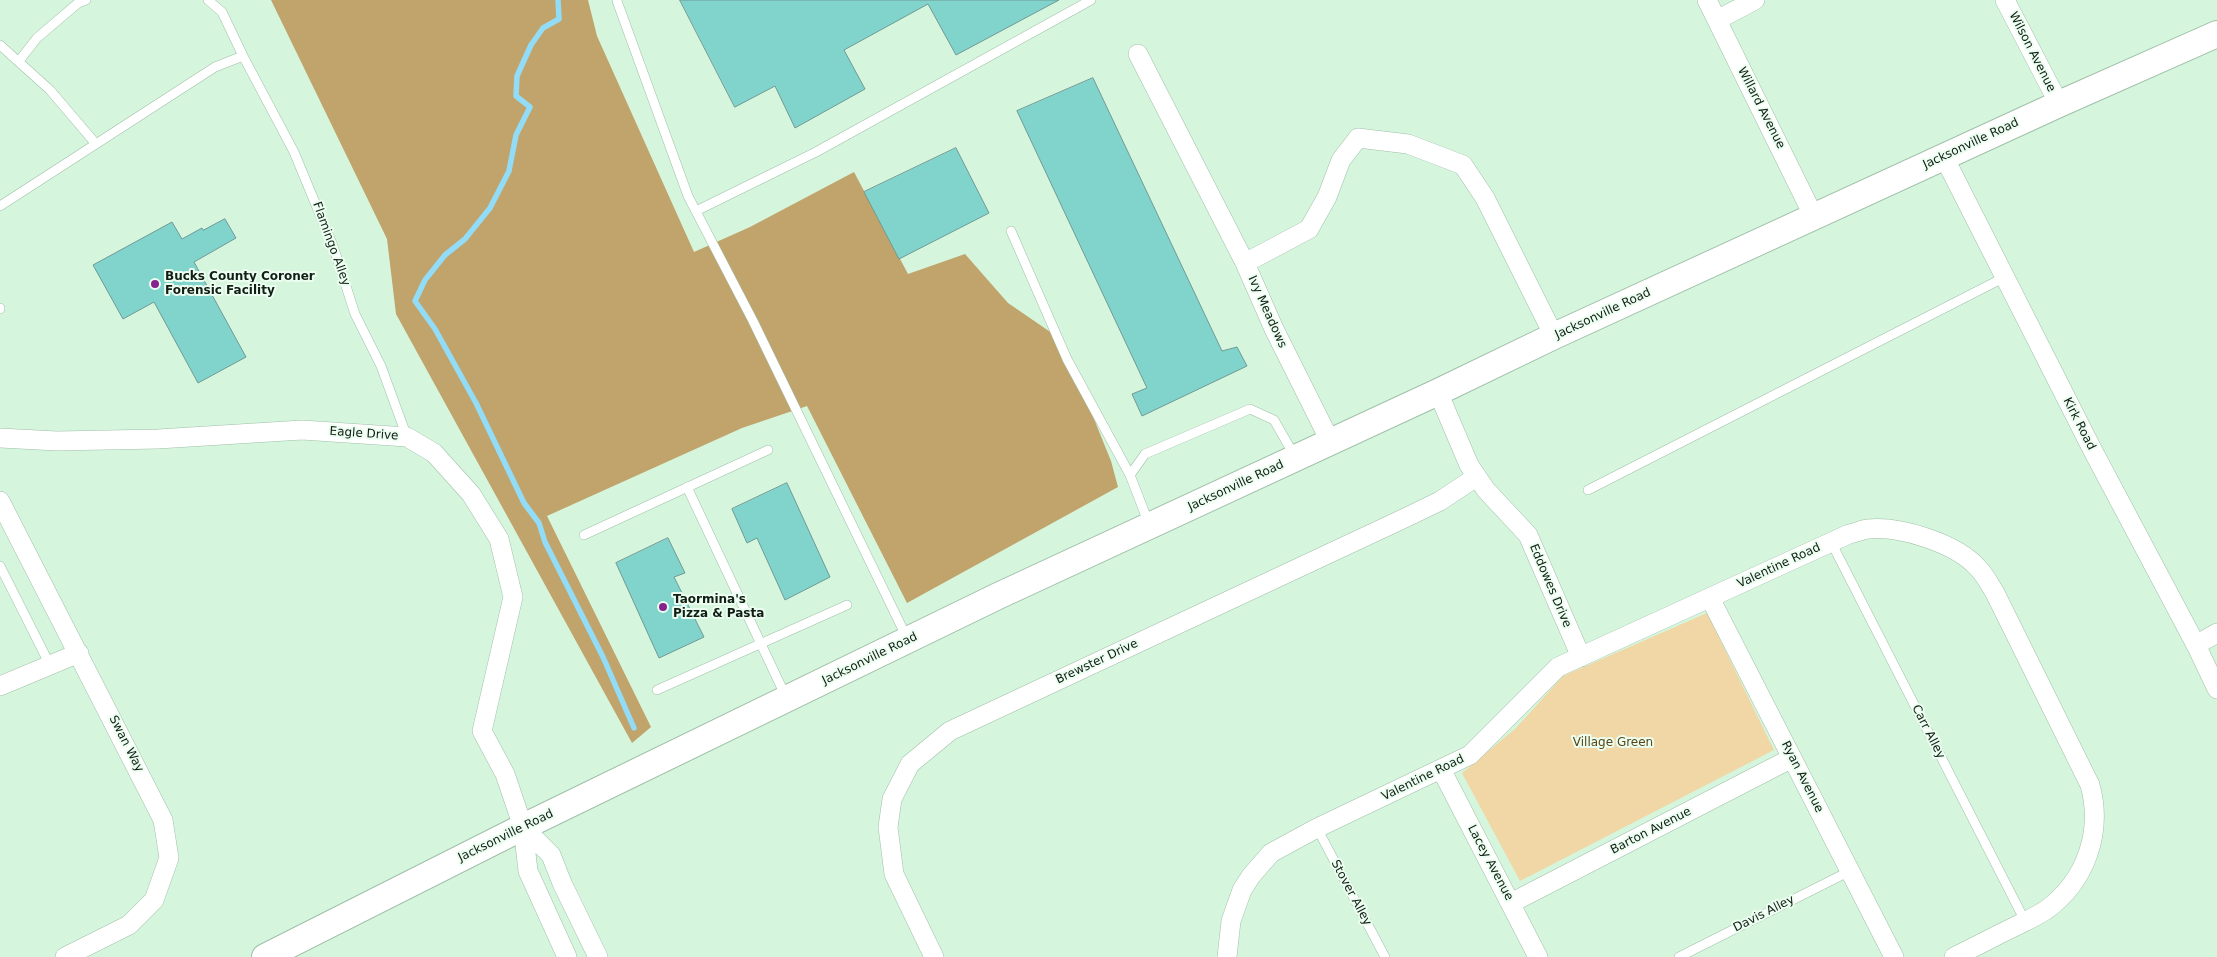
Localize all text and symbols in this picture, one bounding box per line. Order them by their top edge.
street label: Wilson Avenue [2006,10,2058,94]
street label: Willard Avenue [1734,65,1788,151]
street label: Jacksonville Road [1921,115,2021,173]
street label: Flamingo Alley [309,200,353,288]
place label: Bucks County Coroner Forensic Facility [165,270,315,298]
street label: Ivy Meadows [1245,274,1289,350]
marker: Bucks County Coroner Forensic Facility [149,278,161,290]
street label: Jacksonville Road [1553,285,1653,343]
street label: Kirk Road [2060,395,2098,453]
street label: Eagle Drive [329,424,399,444]
street label: Jacksonville Road [1186,457,1286,515]
street label: Valentine Road [1735,540,1823,592]
street label: Eddowes Drive [1526,542,1574,630]
place label: Taormina's Pizza & Pasta [673,593,764,621]
marker: Taormina's Pizza & Pasta [657,601,669,613]
street label: Jacksonville Road [820,630,920,688]
street label: Brewster Drive [1054,637,1140,687]
street label: Carr Alley [1908,703,1948,761]
street label: Swan Way [106,713,146,775]
park label: Village Green [1573,736,1653,750]
street label: Ryan Avenue [1778,739,1826,815]
street label: Valentine Road [1379,752,1467,804]
street label: Barton Avenue [1608,804,1694,858]
street label: Jacksonville Road [456,807,556,865]
street label: Lacey Avenue [1464,823,1516,903]
street label: Stover Alley [1328,858,1374,928]
street label: Davis Alley [1731,892,1797,936]

